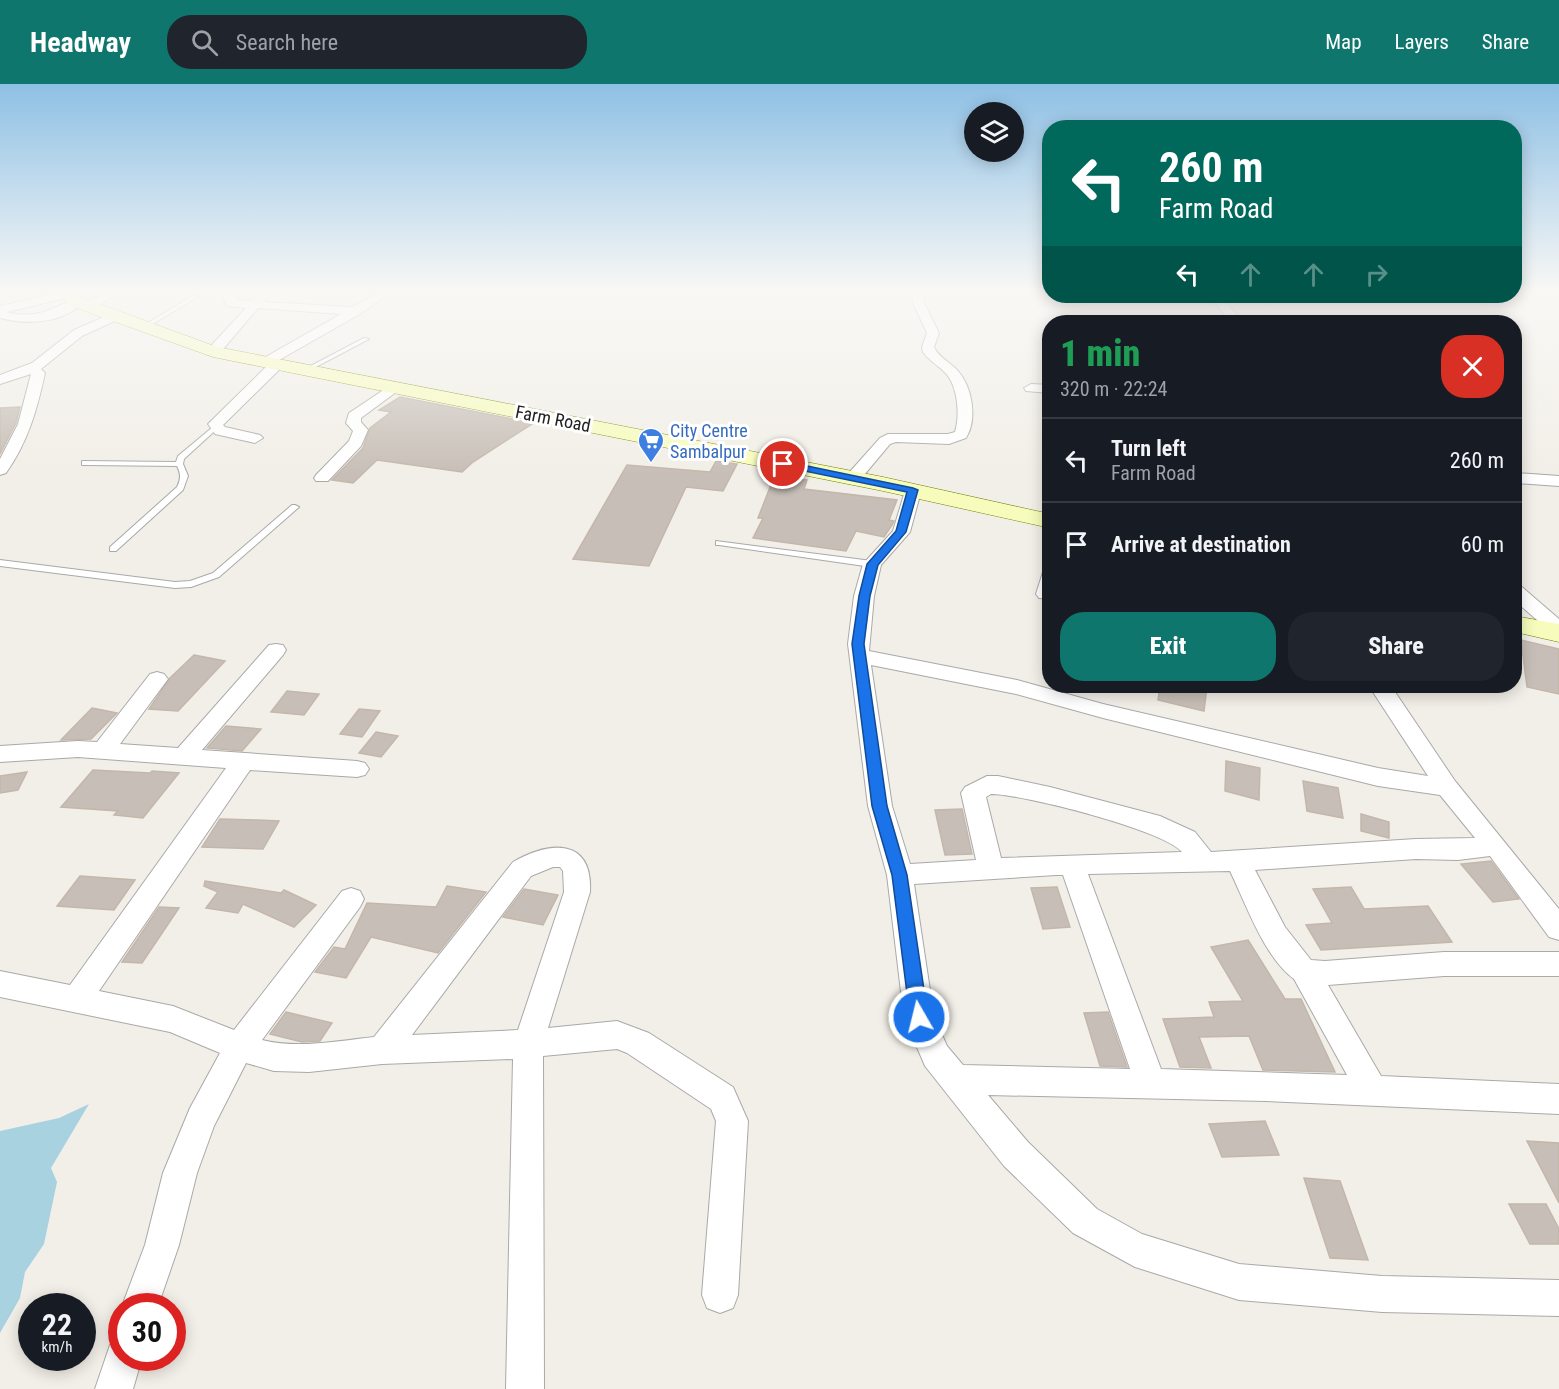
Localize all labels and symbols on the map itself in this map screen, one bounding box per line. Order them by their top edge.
street label: Farm Road [514,401,593,436]
place label: City Centre Sambalpur [670,420,748,462]
supermarket icon: City Centre Sambalpur [636,426,666,464]
pin [757,438,808,489]
position arrow [887,985,951,1049]
speed limit sign: 30 [108,1293,186,1371]

